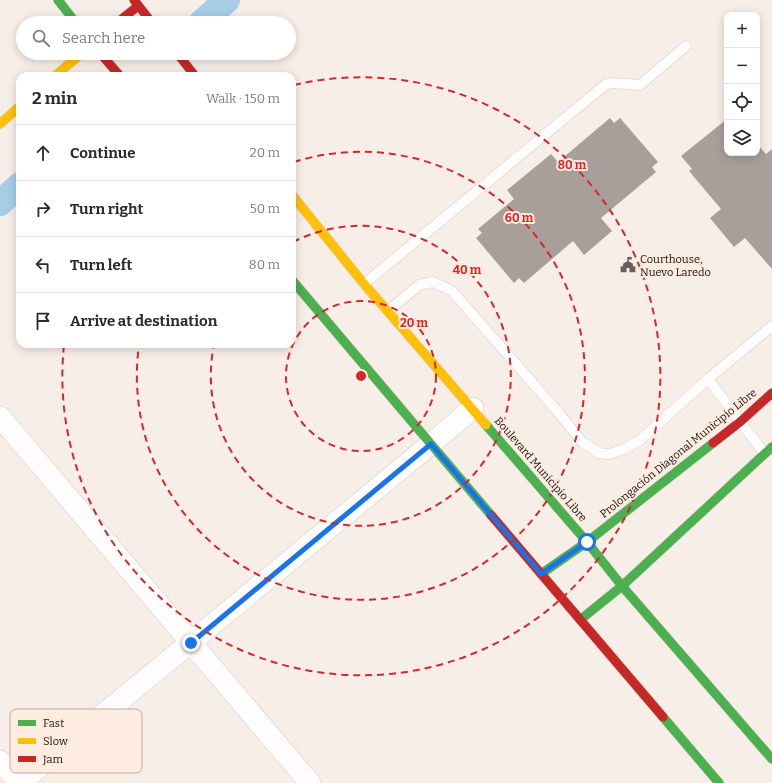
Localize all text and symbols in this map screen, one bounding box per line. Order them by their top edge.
map controls [724,12,760,156]
button: + [724,12,760,48]
search box [16,16,296,60]
icon: search [30,27,52,49]
text: Search here [62,29,145,47]
button: − [724,48,760,84]
button: locate [724,84,760,120]
text: 2 min [32,88,77,109]
text: Walk · 150 m [206,91,280,106]
button: layers [724,120,760,156]
icon: ahead [32,142,54,164]
text: Continue [70,144,136,162]
text: 20 m [250,145,280,160]
text: 80 m [558,158,587,172]
icon: right [32,198,54,220]
text: Turn right [70,200,143,218]
text: 50 m [250,201,280,216]
text: 60 m [505,211,534,225]
place label: Courthouse, Nuevo Laredo [640,253,711,279]
icon: left [32,254,54,276]
text: Turn left [70,256,132,274]
public building icon: Courthouse, Nuevo Laredo [619,256,637,274]
text: 80 m [249,257,280,272]
text: 40 m [453,263,482,277]
icon: arrive [32,310,54,332]
text: Arrive at destination [70,312,217,330]
text: 20 m [400,316,429,330]
centre of rings [354,369,368,383]
street label: Prolongación Diagonal Municipio Libre [597,386,759,521]
street label: Boulevard Municipio Libre [492,414,590,524]
route start [578,533,596,551]
route end [182,634,200,652]
legend [10,709,142,773]
text: Fast [43,717,64,730]
text: Slow [43,735,68,748]
text: Jam [42,753,63,766]

